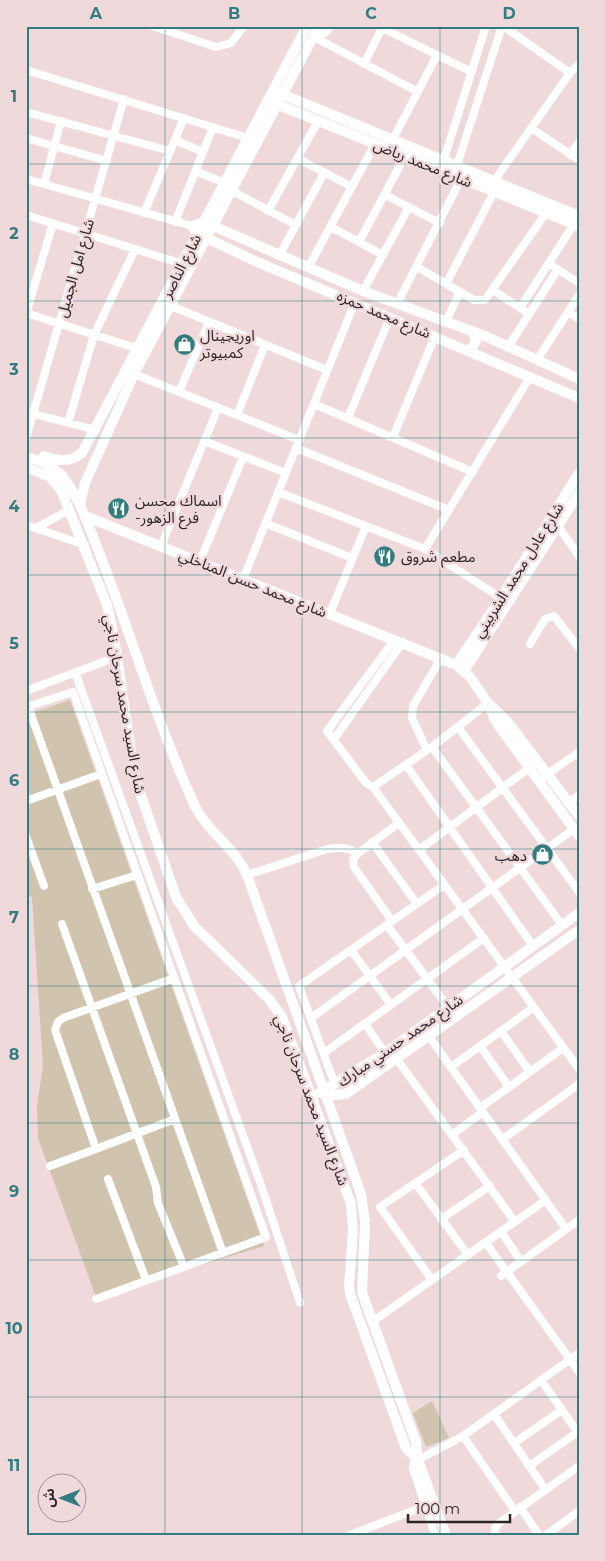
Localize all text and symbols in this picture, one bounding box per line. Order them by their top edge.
text: A [89,4,103,23]
text: B [228,4,240,23]
text: C [365,4,377,23]
text: D [502,4,516,23]
text: 1 [11,87,17,106]
street label: شارع محمد رياض [370,135,475,194]
street label: شارع امل الجميل [52,216,101,320]
text: 2 [9,224,19,243]
street label: شارع الناصر [156,230,208,304]
street label: شارع محمد حمزه [333,286,434,345]
place label: اوريجينال كمبيوتر [199,326,255,362]
shop icon: اوريجينال كمبيوتر [172,332,196,356]
text: 3 [8,360,19,379]
place label: اسماك محسن -فرع الزهور [135,491,222,530]
text: 4 [8,497,20,516]
restaurant icon: اسماك محسن -فرع الزهور [107,497,131,521]
street label: شارع عادل محمد الشربيني [469,499,570,643]
restaurant icon: مطعم شروق [373,544,397,568]
street label: شارع محمد حسن المناخلي [175,545,330,624]
place label: مطعم شروق [401,547,476,568]
street label: شارع السيد محمد سرحان ناجي [97,613,150,796]
text: 5 [9,634,19,653]
text: 6 [9,771,19,790]
shop icon: دهب [531,843,555,867]
place label: دهب [495,846,527,865]
text: 7 [9,908,19,927]
street label: شارع محمد حسني مبارك [334,989,468,1093]
street label: شارع السيد محمد سرحان ناجي [268,1012,354,1190]
text: 8 [9,1045,19,1064]
text: 9 [9,1182,19,1201]
text: 10 [5,1319,23,1338]
text: 11 [8,1456,20,1475]
north arrow [38,1474,88,1524]
text: ش [40,1488,58,1508]
scale bar [408,1491,510,1523]
text: 100 m [415,1499,460,1518]

